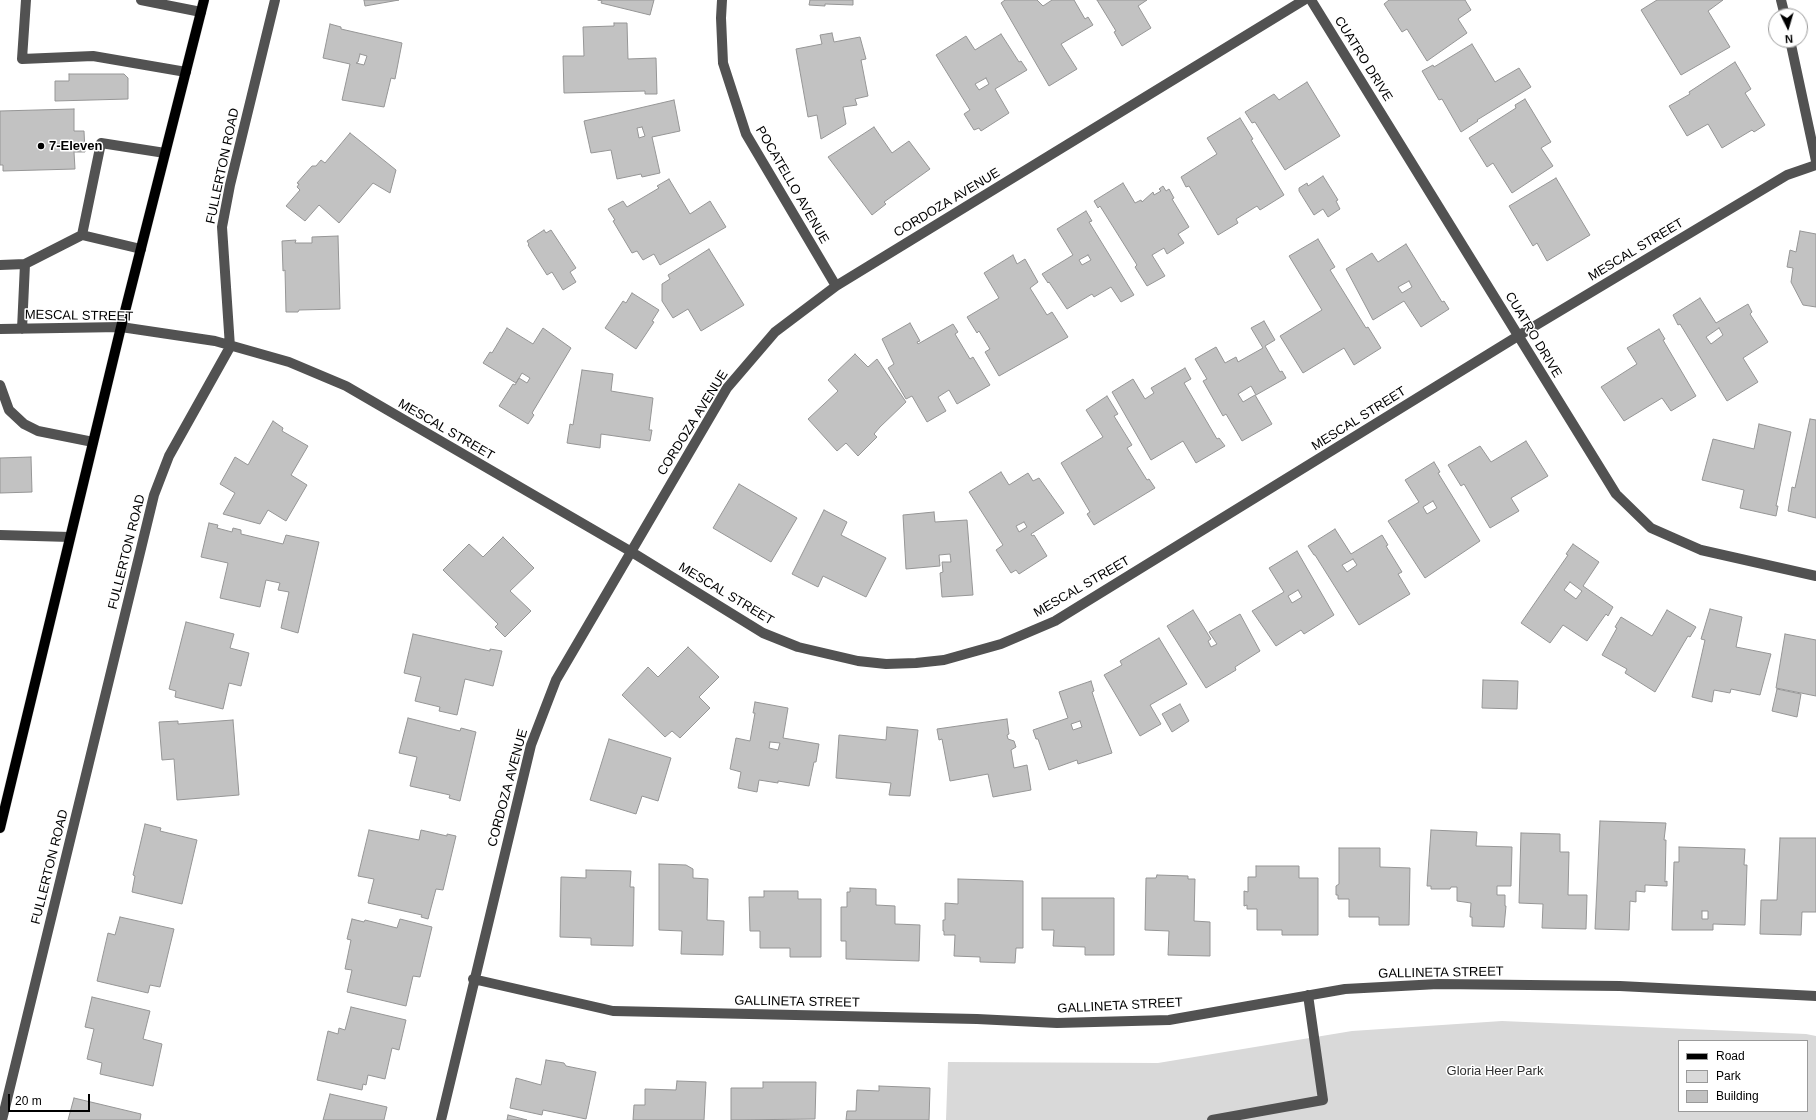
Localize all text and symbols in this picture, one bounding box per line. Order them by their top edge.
north arrow [1768,8,1808,48]
street label: CUATRO DRIVE [1331,14,1395,104]
text: N [1784,33,1793,45]
street label: FULLERTON ROAD [203,107,243,225]
street label: POCATELLO AVENUE [752,123,832,247]
place label: 7-Eleven [49,138,102,154]
marker: 7-Eleven [36,141,46,151]
street label: CORDOZA AVENUE [891,165,1003,241]
street label: MESCAL STREET [1586,215,1686,285]
street label: CUATRO DRIVE [1501,289,1565,381]
street label: MESCAL STREET [25,307,133,325]
street label: CORDOZA AVENUE [654,368,732,478]
street label: MESCAL STREET [1309,384,1409,454]
street label: MESCAL STREET [395,396,497,464]
street label: FULLERTON ROAD [105,493,149,611]
street label: MESCAL STREET [1031,553,1133,621]
street label: MESCAL STREET [676,559,776,629]
street label: CORDOZA AVENUE [485,727,531,849]
street label: FULLERTON ROAD [28,808,72,926]
street label: GALLINETA STREET [1378,964,1504,982]
street label: GALLINETA STREET [734,993,860,1011]
street label: GALLINETA STREET [1057,995,1183,1017]
legend [1678,1040,1808,1112]
text: Road [1716,1049,1745,1063]
park label: Gloria Heer Park [1447,1063,1543,1079]
text: Park [1716,1069,1741,1083]
scale bar [10,1086,92,1112]
text: Building [1716,1089,1759,1103]
text: 20 m [15,1094,42,1108]

